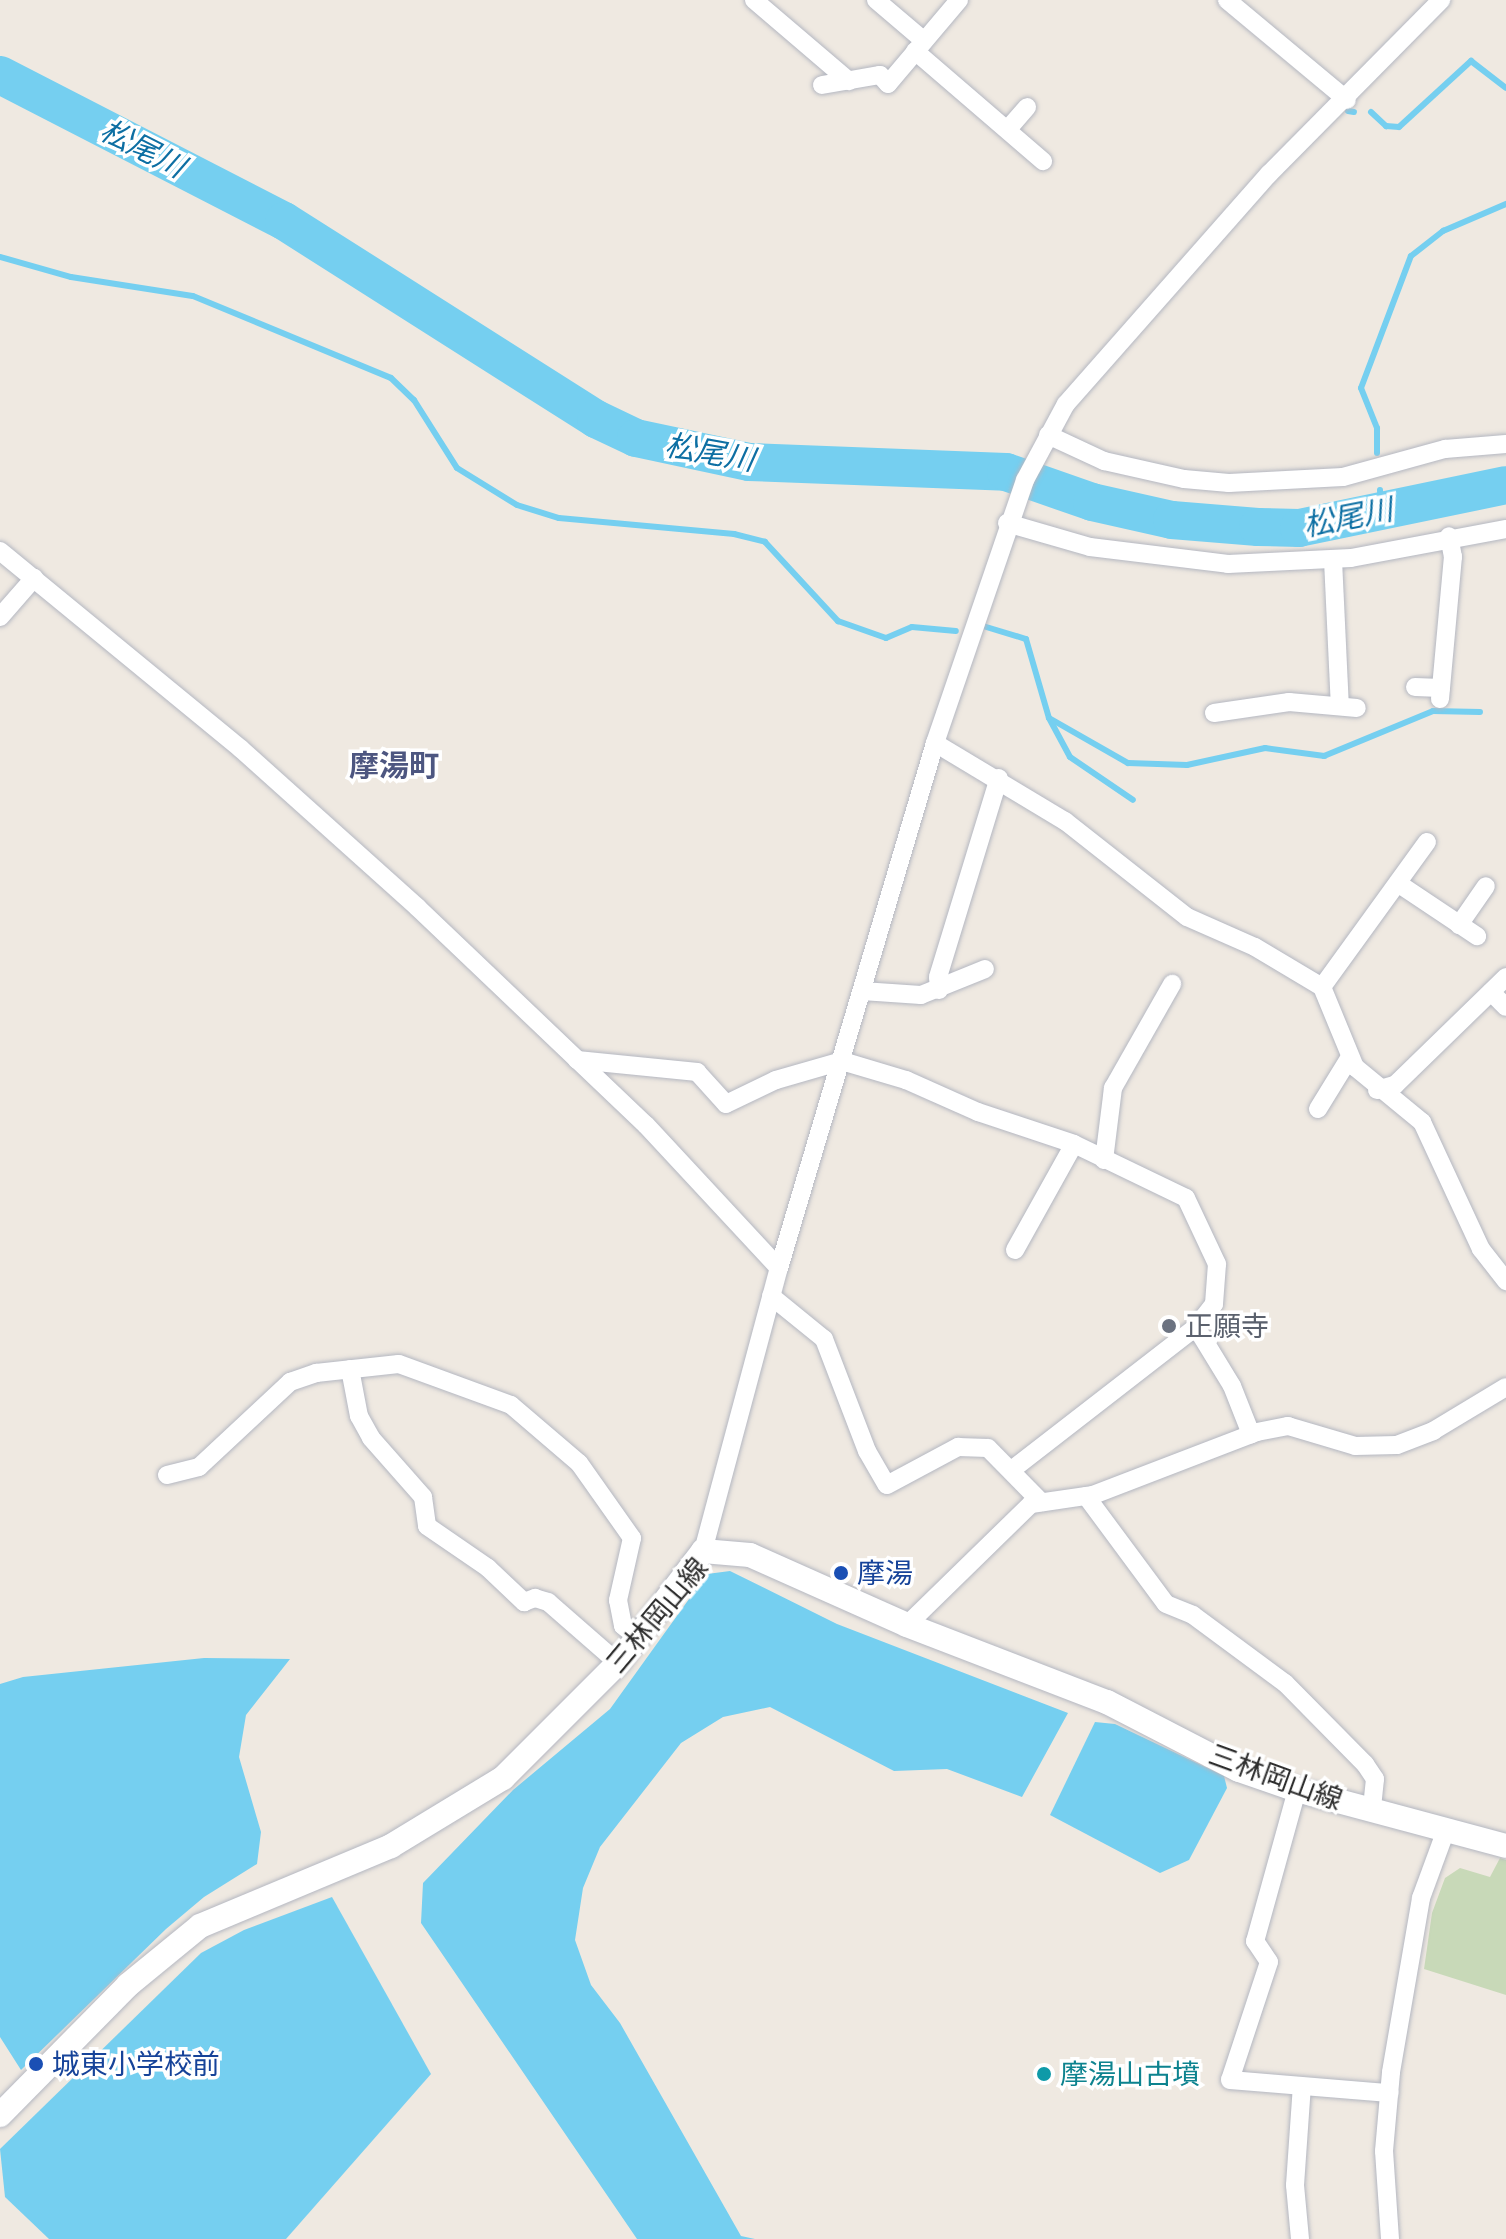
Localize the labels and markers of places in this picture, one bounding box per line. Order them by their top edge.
place label: 正願寺 [1185,1309,1269,1343]
marker: 正願寺 [1160,1317,1178,1335]
place label: 摩湯 [857,1556,913,1590]
marker: 摩湯 [832,1564,850,1582]
place label: 城東小学校前 [52,2047,220,2081]
marker: 城東小学校前 [27,2055,45,2073]
place label: 摩湯山古墳 [1060,2057,1200,2091]
marker: 摩湯山古墳 [1035,2065,1053,2083]

